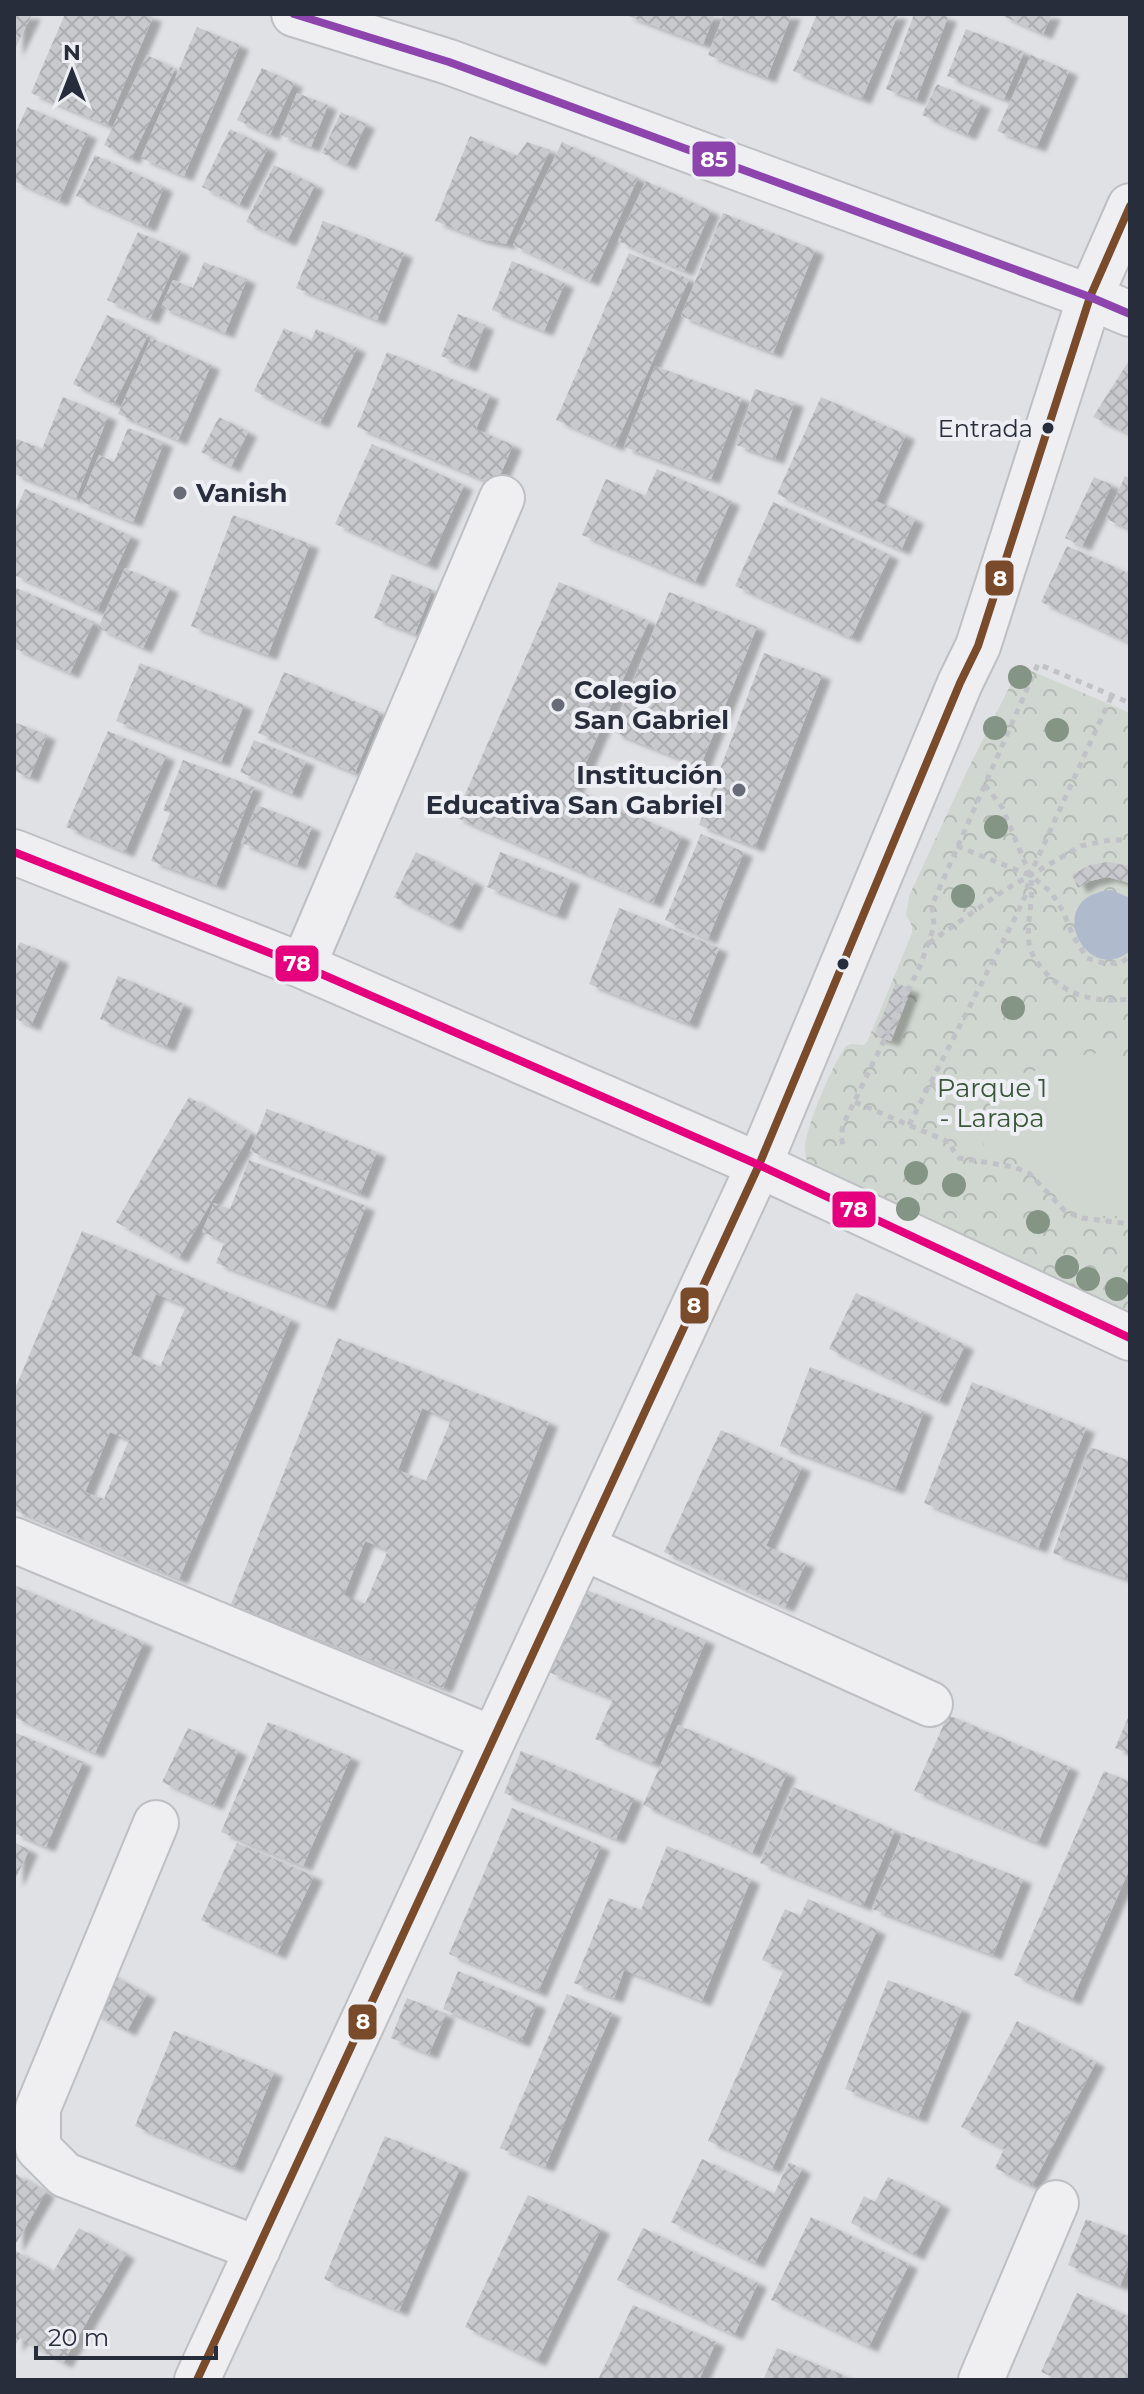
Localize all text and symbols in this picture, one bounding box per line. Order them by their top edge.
north arrow [32,32,112,112]
text: N [63,39,81,66]
line badge: 85 [691,140,737,178]
text: 85 [700,146,728,173]
place label: Entrada [938,414,1033,443]
marker: Entrada [1040,420,1056,436]
place label: Vanish [195,477,288,509]
marker: Vanish [171,484,189,502]
line badge: 8 [984,559,1015,597]
text: 8 [993,565,1007,592]
place label: Colegio San Gabriel [574,674,729,736]
marker: Colegio San Gabriel [549,696,567,714]
place label: Institución Educativa San Gabriel [426,759,723,821]
marker: Institución Educativa San Gabriel [730,781,748,799]
line badge: 78 [274,944,320,983]
text: 78 [283,950,311,977]
unlabelled marker [835,956,851,972]
park label: Parque 1 - Larapa [937,1072,1047,1134]
line badge: 78 [831,1190,877,1229]
text: 78 [840,1196,868,1223]
line badge: 8 [679,1286,710,1325]
text: 8 [687,1292,701,1319]
line badge: 8 [347,2003,378,2041]
text: 8 [356,2008,370,2035]
scale bar [36,2310,216,2360]
text: 20 m [48,2323,109,2352]

